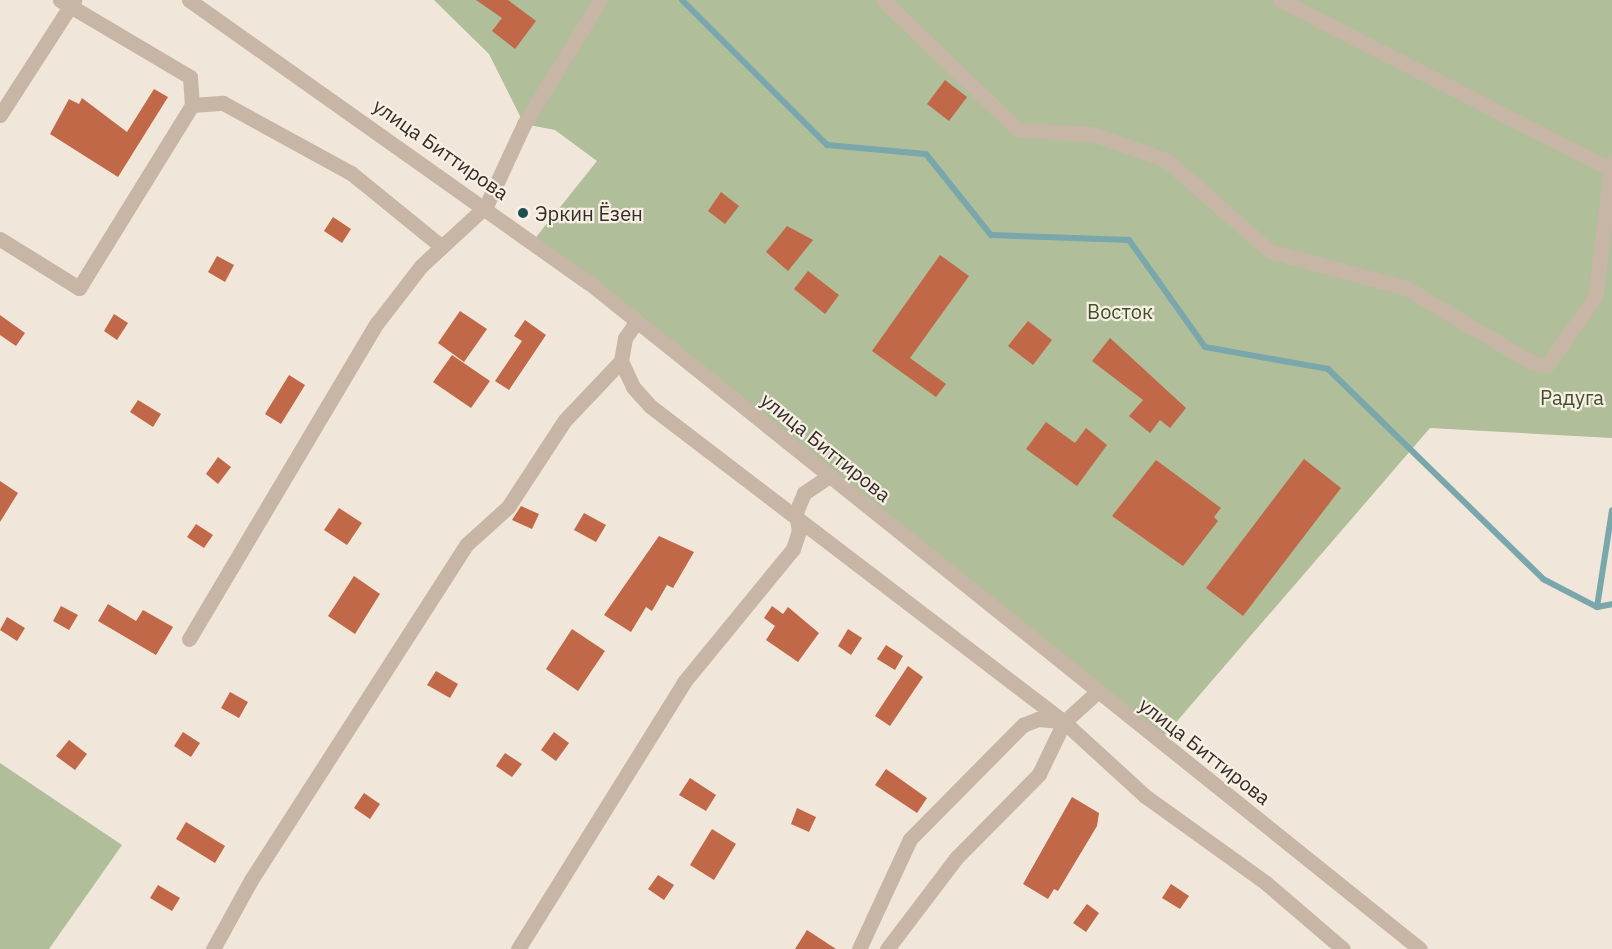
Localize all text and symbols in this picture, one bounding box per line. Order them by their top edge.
street label: улица Биттирова [369,93,513,205]
place label: Эркин Ёзен [535,201,643,225]
marker: Эркин Ёзен [516,206,530,220]
park label: Восток [1087,299,1153,323]
park label: Радуга [1540,385,1604,409]
street label: улица Биттирова [756,387,896,507]
street label: улица Биттирова [1135,692,1275,810]

